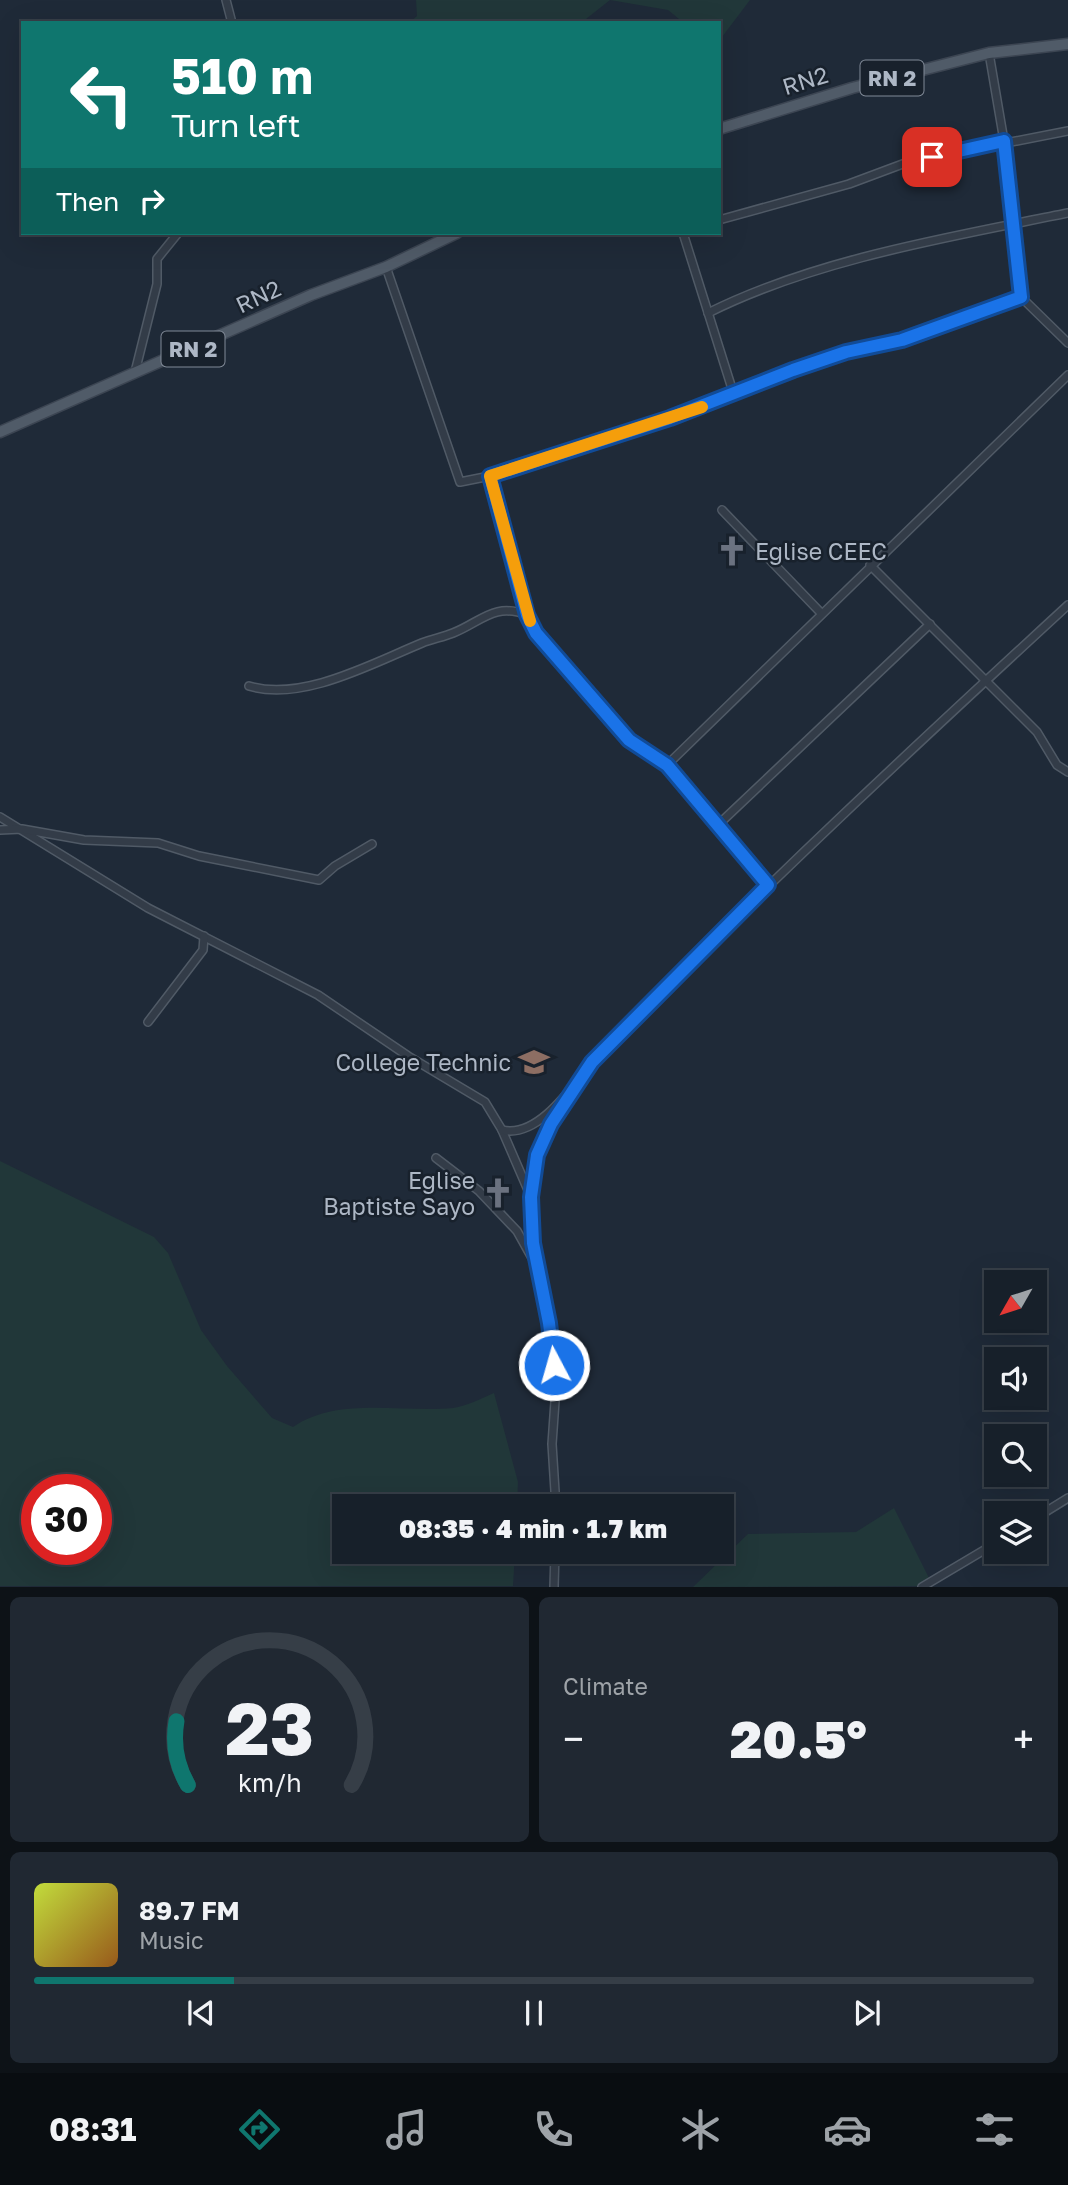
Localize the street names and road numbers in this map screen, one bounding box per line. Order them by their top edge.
street label: RN2 [779,60,831,100]
road number: RN 2 [860,60,924,96]
street label: RN2 [231,273,285,319]
road number: RN 2 [162,332,224,366]

